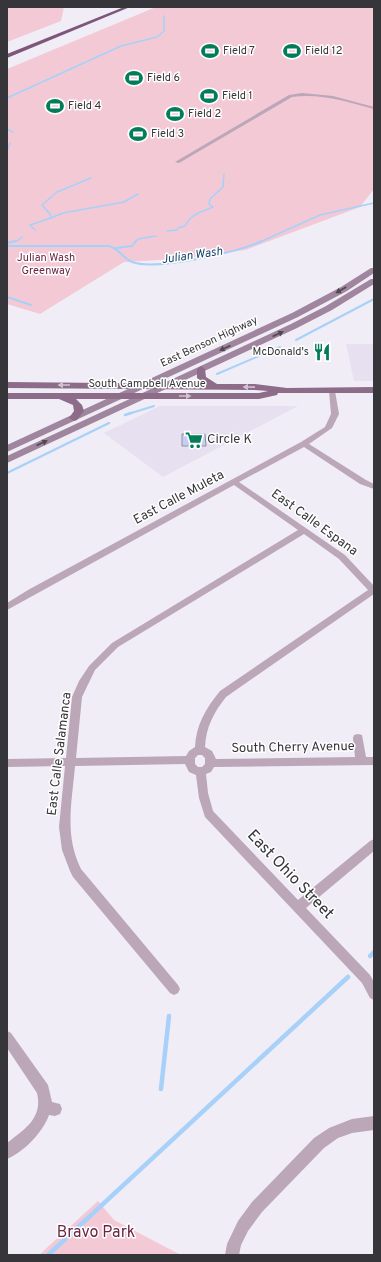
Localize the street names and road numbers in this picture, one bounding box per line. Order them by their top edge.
street label: East Benson Highway [158,313,260,371]
street label: South Campbell Avenue [88,377,206,391]
street label: East Calle Muleta [131,467,227,529]
street label: East Calle Espana [268,486,360,560]
street label: East Calle Salamanca [44,691,76,817]
street label: South Cherry Avenue [231,739,355,757]
street label: East Ohio Street [242,826,338,924]

